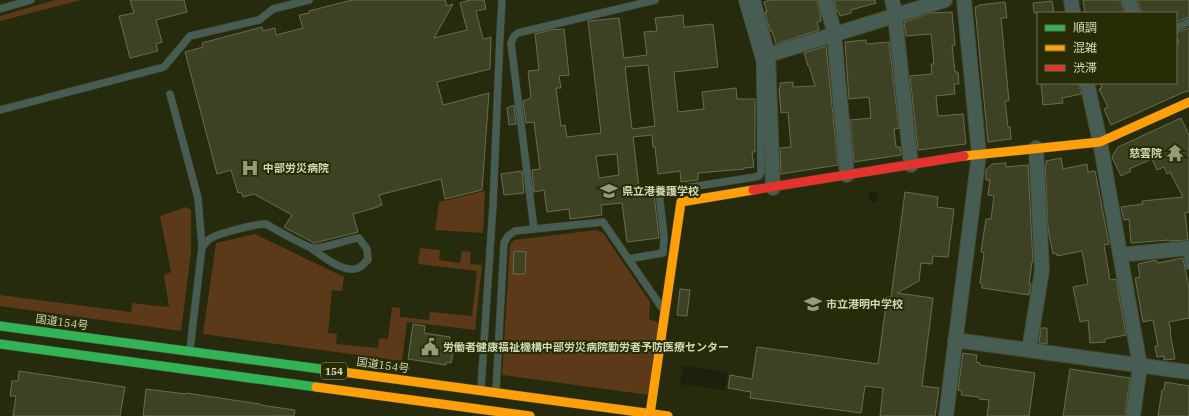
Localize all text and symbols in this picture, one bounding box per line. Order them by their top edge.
legend [1037,12,1177,84]
text: 順調 [1073,20,1097,35]
text: 混雑 [1073,40,1097,55]
text: 渋滞 [1073,60,1097,75]
temple icon: 慈雲院 [1165,143,1185,163]
place label: 慈雲院 [1129,146,1162,160]
hospital icon: 中部労災病院 [240,158,260,178]
place label: 中部労災病院 [263,161,329,175]
school or university icon: 県立港養護学校 [599,181,619,201]
place label: 県立港養護学校 [622,184,699,198]
school or university icon: 市立港明中学校 [803,294,823,314]
place label: 市立港明中学校 [826,297,903,311]
street label: 国道154号 [35,311,89,333]
public building icon: 労働者健康福祉機構中部労災病院勤労者予防医療センター [420,337,440,357]
place label: 労働者健康福祉機構中部労災病院勤労者予防医療センター [443,340,729,354]
street label: 国道154号 [356,354,410,376]
road number: 154 [321,363,347,379]

